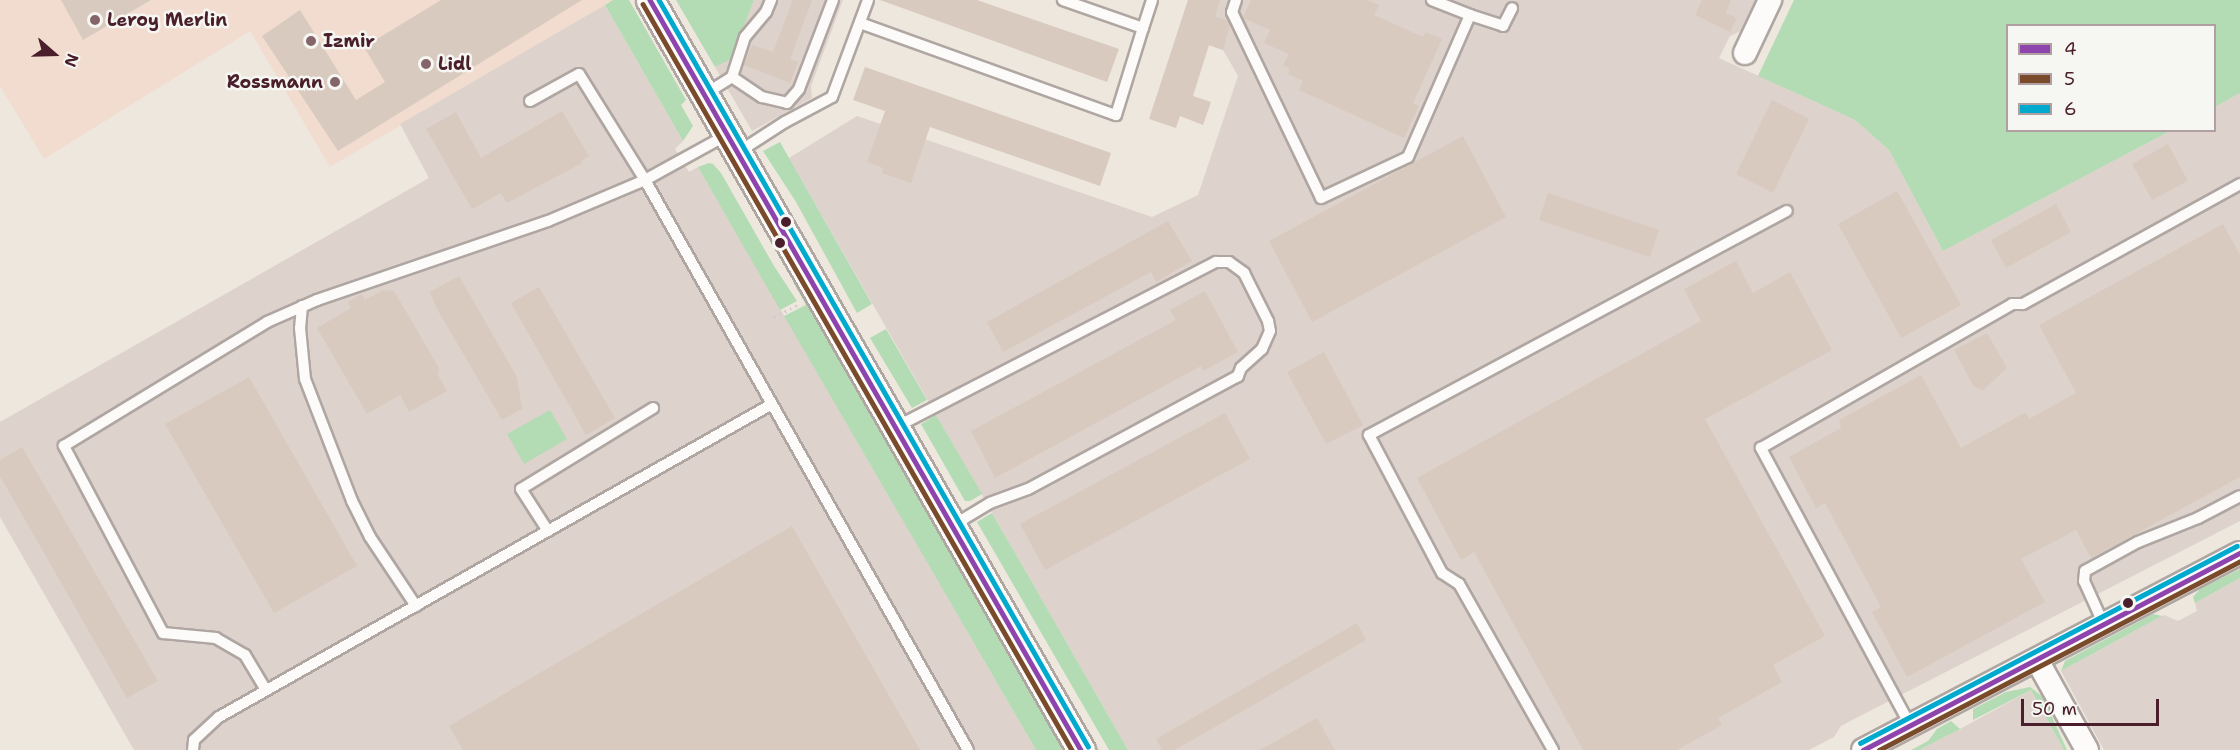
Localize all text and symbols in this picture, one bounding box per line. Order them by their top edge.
place label: Leroy Merlin [107,9,227,31]
marker: Leroy Merlin [88,13,102,27]
north arrow [24,24,84,84]
legend [2006,24,2216,132]
place label: Izmir [323,30,375,52]
marker: Izmir [304,34,318,48]
text: 4 [2064,37,2077,61]
text: N [59,51,83,70]
place label: Lidl [438,53,471,75]
marker: Lidl [419,57,433,71]
text: 5 [2064,67,2075,91]
place label: Rossmann [227,71,323,93]
marker: Rossmann [328,75,342,89]
text: 6 [2064,97,2077,121]
unlabelled marker [780,216,792,228]
unlabelled marker [774,237,786,249]
unlabelled marker [2122,597,2134,609]
scale bar [2024,687,2162,725]
text: 50 m [2032,697,2077,721]

